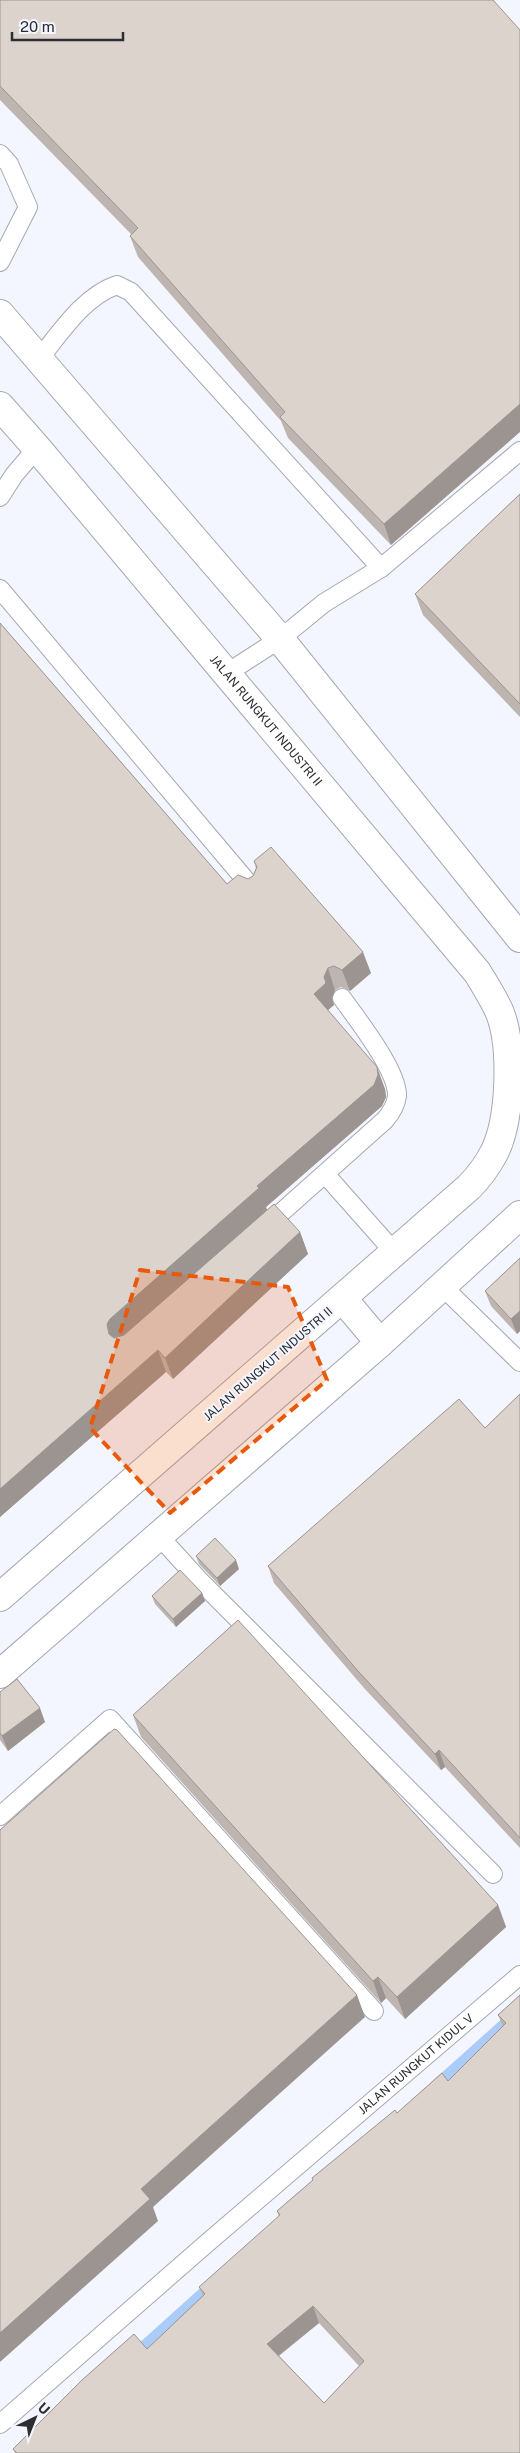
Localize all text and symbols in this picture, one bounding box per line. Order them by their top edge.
scale bar [12,10,124,42]
text: 20 m [20,18,55,35]
street label: JALAN RUNGKUT INDUSTRI II [207,652,325,789]
street label: JALAN RUNGKUT INDUSTRI II [201,1304,335,1424]
street label: JALAN RUNGKUT KIDUL V [356,2011,476,2117]
north arrow [10,2393,60,2443]
text: U [35,2399,53,2418]

